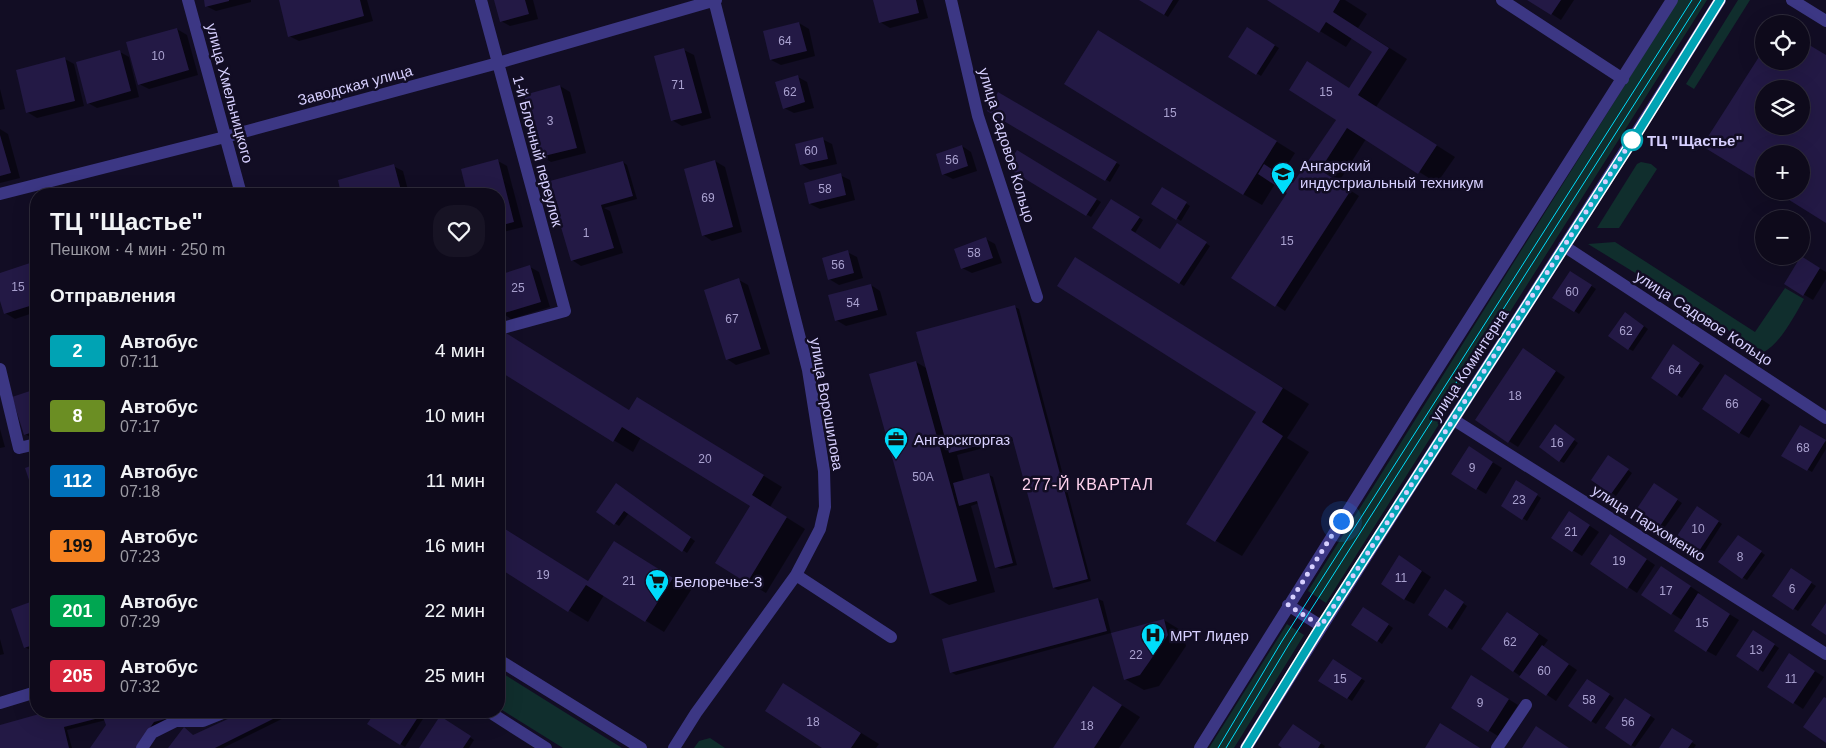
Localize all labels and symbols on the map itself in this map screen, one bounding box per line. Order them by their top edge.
street label: улица Хмельницкого [203,21,257,165]
house number: 64 [778,34,792,48]
house number: 10 [151,49,165,63]
street label: Заводская улица [296,61,415,109]
street label: улица Садовое Кольцо [975,66,1039,224]
street label: 1-й Блочный переулок [510,74,566,229]
house number: 71 [671,78,685,92]
house number: 62 [783,85,797,99]
house number: 15 [1319,85,1333,99]
house number: 15 [1163,106,1177,120]
house number: 3 [547,114,554,128]
marker: ТЦ "Щастье" [1621,129,1643,151]
place label: ТЦ "Щастье" [1647,132,1743,149]
house number: 60 [804,144,818,158]
house number: 56 [945,153,959,167]
place label: Ангарский индустриальный техникум [1300,157,1484,191]
school or university icon: Ангарский индустриальный техникум [1270,161,1296,195]
house number: 58 [818,182,832,196]
house number: 69 [701,191,715,205]
house number: 1 [583,226,590,240]
house number: 15 [1280,234,1294,248]
house number: 58 [967,246,981,260]
house number: 56 [831,258,845,272]
street label: улица Садовое Кольцо [1632,267,1776,369]
house number: 15 [11,280,25,294]
house number: 25 [511,281,525,295]
house number: 60 [1565,285,1579,299]
house number: 54 [846,296,860,310]
street label: улица Коминтерна [1427,306,1512,424]
house number: 67 [725,312,739,326]
house number: 62 [1619,324,1633,338]
street label: улица Ворошилова [807,336,847,472]
house number: 64 [1668,363,1682,377]
house number: 18 [1508,389,1522,403]
house number: 66 [1725,397,1739,411]
office icon: Ангарскгоргаз [883,426,909,460]
place label: Ангарскгоргаз [914,431,1010,448]
house number: 16 [1550,436,1564,450]
house number: 68 [1796,441,1810,455]
house number: 20 [698,452,712,466]
house number: 9 [1469,461,1476,475]
house number: 50А [912,470,934,484]
district label: 277-Й КВАРТАЛ [1022,475,1154,493]
street label: улица Пархоменко [1589,481,1709,565]
house number: 23 [1512,493,1526,507]
your location [1329,509,1354,534]
house number: 10 [1691,522,1705,536]
house number: 21 [1564,525,1578,539]
house number: 8 [1737,550,1744,564]
house number: 19 [1612,554,1626,568]
house number: 19 [536,568,550,582]
supermarket icon: Белоречье-3 [644,568,670,602]
house number: 11 [1395,571,1408,585]
place label: Белоречье-3 [674,573,762,590]
house number: 21 [622,574,636,588]
house number: 6 [1789,582,1796,596]
house number: 17 [1659,584,1673,598]
house number: 15 [1695,616,1709,630]
hospital icon: МРТ Лидер [1140,622,1166,656]
place label: МРТ Лидер [1170,627,1249,644]
house number: 62 [1503,635,1517,649]
house number: 13 [1749,643,1763,657]
house number: 22 [1129,648,1143,662]
house number: 60 [1537,664,1551,678]
house number: 15 [1333,672,1347,686]
house number: 11 [1785,672,1798,686]
house number: 58 [1582,693,1596,707]
house number: 9 [1477,696,1484,710]
house number: 18 [806,715,820,729]
house number: 56 [1621,715,1635,729]
house number: 18 [1080,719,1094,733]

